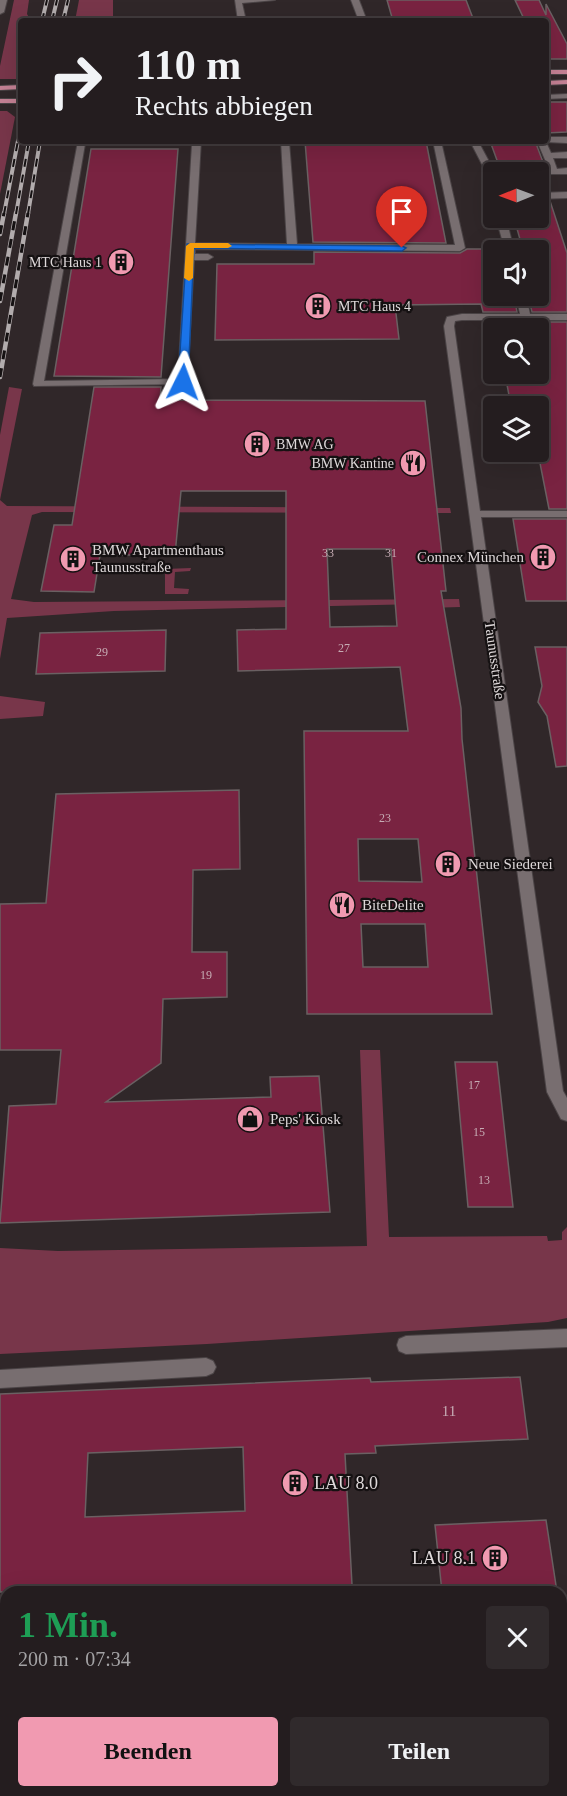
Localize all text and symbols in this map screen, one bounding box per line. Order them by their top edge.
icon: right [36,42,114,120]
text: 110 m [135,42,241,88]
text: Rechts abbiegen [135,91,313,121]
north arrow [483,162,549,228]
map controls [483,162,549,462]
pin [376,186,427,248]
icon: arrive [385,195,418,228]
button: sound [483,240,549,306]
building icon: MTC Haus 1 [106,247,136,277]
place label: MTC Haus 1 [29,255,102,270]
building icon: MTC Haus 4 [303,291,333,321]
place label: MTC Haus 4 [338,299,411,314]
button: search [483,318,549,384]
position arrow [151,350,215,414]
button: layers [483,396,549,462]
building icon: BMW AG [242,429,272,459]
place label: BMW AG [276,437,334,452]
restaurant icon: BMW Kantine [398,448,428,478]
place label: BMW Kantine [311,456,394,471]
place label: BMW Apartmenthaus Taunusstraße [92,542,224,575]
building icon: Connex München [528,542,558,572]
building icon: BMW Apartmenthaus Taunusstraße [58,544,88,574]
house number: 33 [322,546,334,560]
house number: 31 [385,546,397,560]
place label: Connex München [417,549,524,565]
street label: Taunusstraße [482,620,508,701]
house number: 27 [338,641,350,655]
house number: 29 [96,645,108,659]
house number: 23 [379,811,391,825]
building icon: Neue Siederei [433,849,463,879]
place label: Neue Siederei [468,856,553,872]
restaurant icon: BiteDelite [327,890,357,920]
place label: BiteDelite [362,897,424,913]
house number: 19 [200,968,212,982]
house number: 17 [468,1078,480,1092]
shop icon: Peps' Kiosk [235,1104,265,1134]
place label: Peps' Kiosk [270,1111,341,1127]
house number: 15 [473,1125,485,1139]
house number: 13 [478,1173,490,1187]
house number: 11 [442,1403,456,1419]
building icon: LAU 8.0 [280,1468,310,1498]
place label: LAU 8.0 [314,1473,378,1493]
building icon: LAU 8.1 [480,1543,510,1573]
place label: LAU 8.1 [412,1548,476,1568]
text: 1 Min. [18,1605,118,1645]
button: close [486,1606,549,1669]
text: 200 m · 07:34 [18,1648,131,1670]
button: Beenden [18,1717,278,1786]
button: Teilen [290,1717,549,1786]

